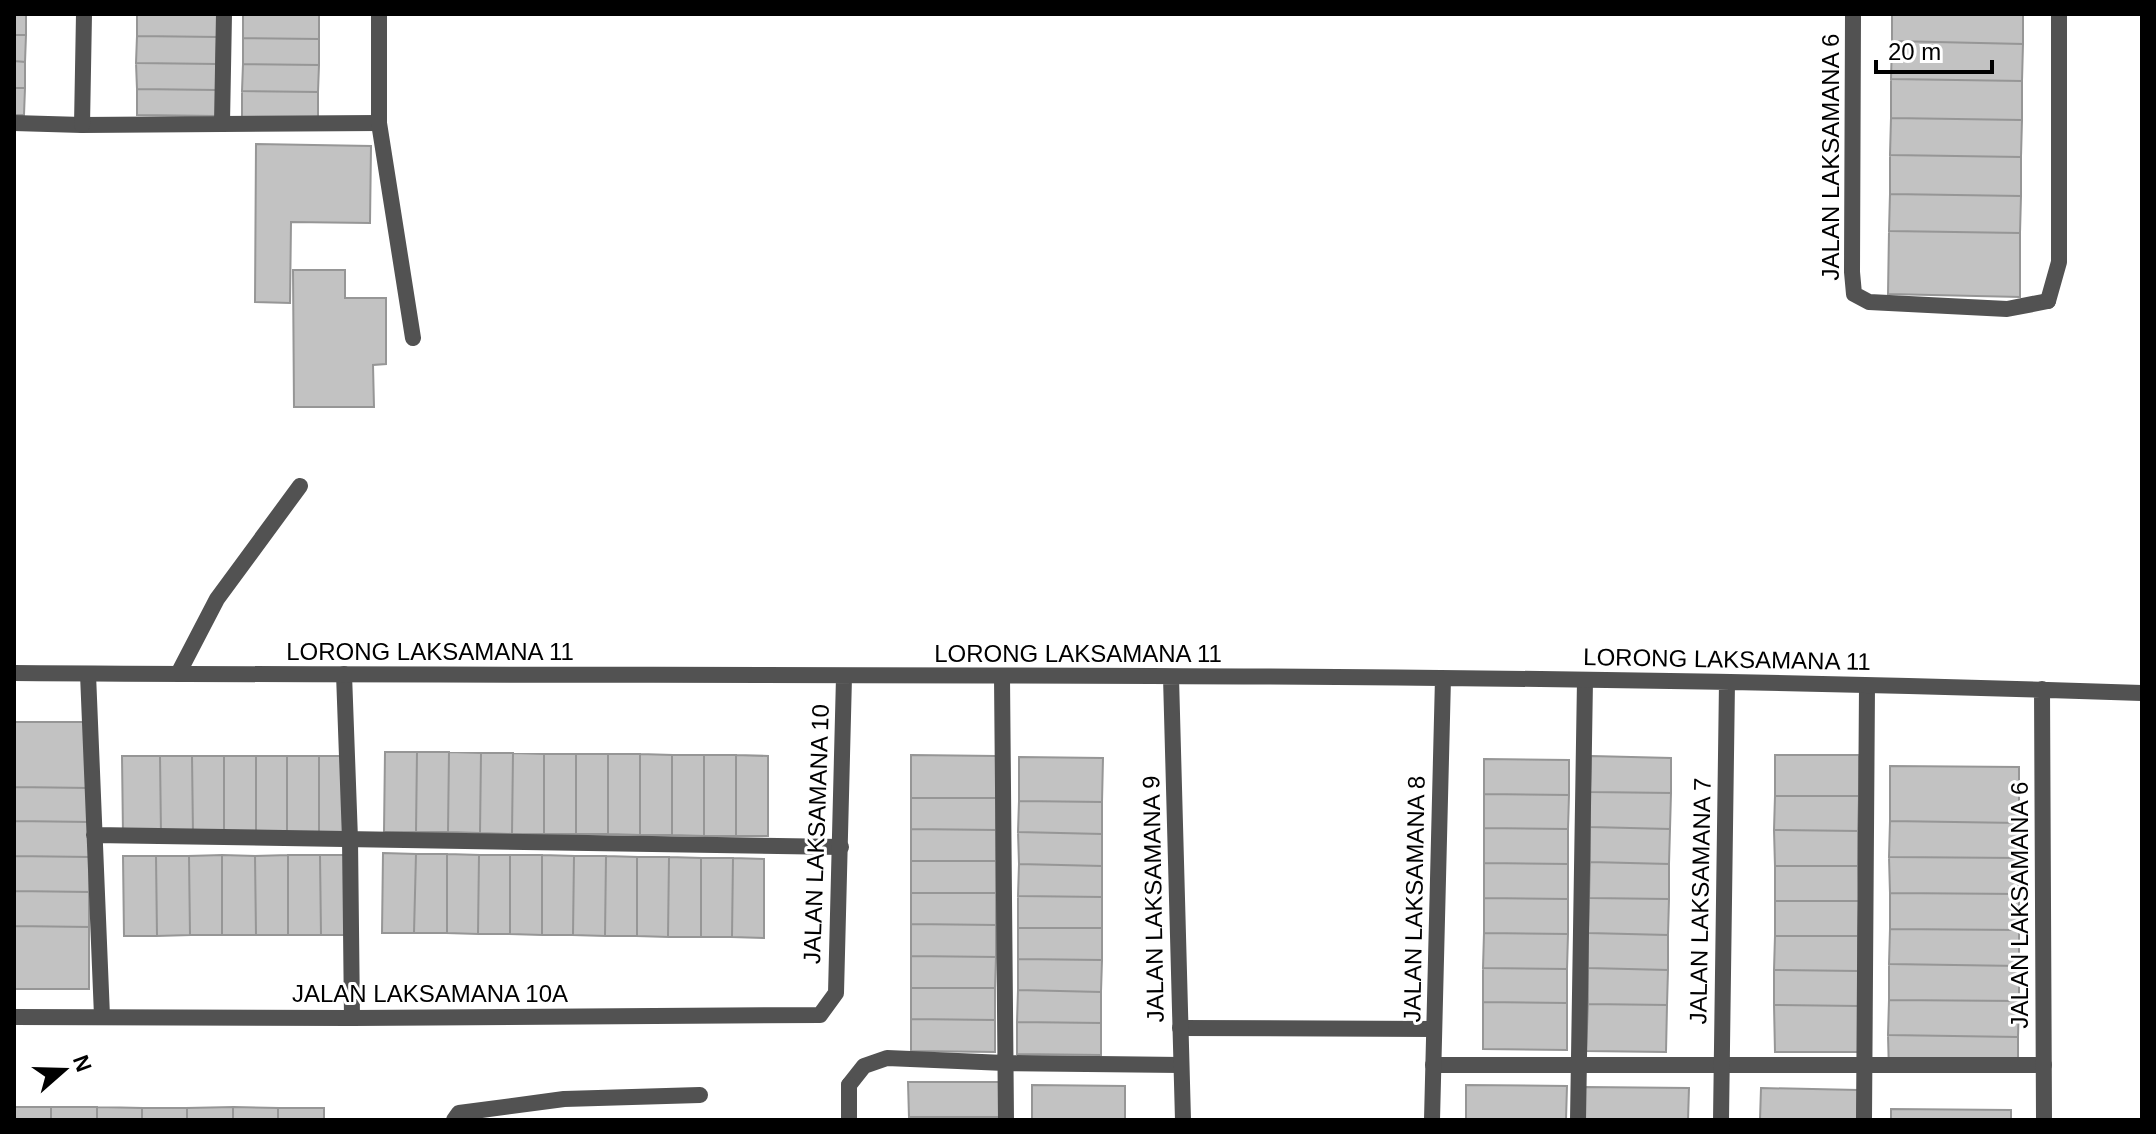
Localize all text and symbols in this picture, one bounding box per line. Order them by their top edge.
scale bar [1876,24,1992,74]
street label: JALAN LAKSAMANA 6 [1817,34,1844,280]
text: 20 m [1888,38,1941,65]
street label: LORONG LAKSAMANA 11 [286,638,574,665]
street label: LORONG LAKSAMANA 11 [934,640,1222,667]
street label: LORONG LAKSAMANA 11 [1583,643,1871,675]
street label: JALAN LAKSAMANA 10 [798,704,834,964]
street label: JALAN LAKSAMANA 9 [1137,775,1169,1023]
street label: JALAN LAKSAMANA 8 [1398,775,1430,1023]
street label: JALAN LAKSAMANA 7 [1684,777,1716,1025]
street label: JALAN LAKSAMANA 6 [2006,782,2033,1028]
street label: JALAN LAKSAMANA 10A [292,980,568,1007]
north arrow [24,1030,104,1110]
text: N [68,1052,97,1075]

